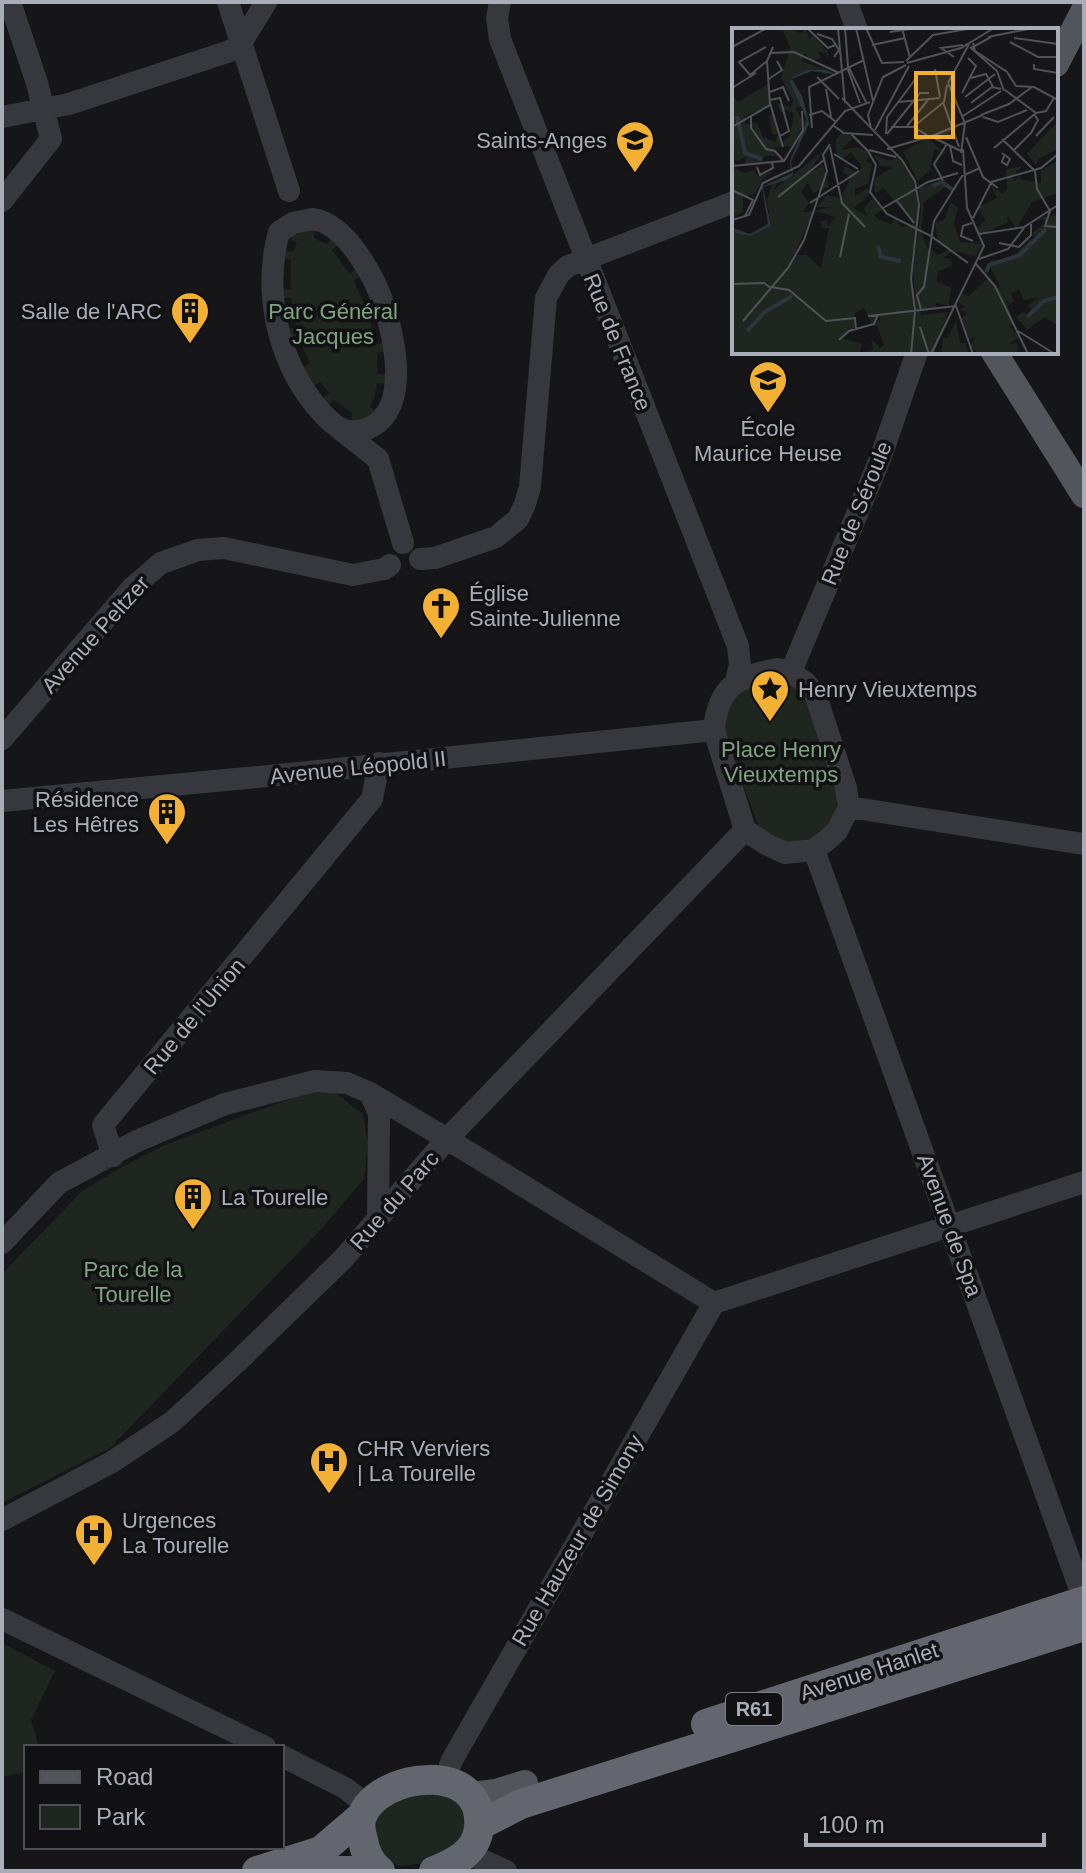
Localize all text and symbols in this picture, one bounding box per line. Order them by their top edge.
inset map [732,28,1058,354]
school or university icon: Saints-Anges [614,119,656,174]
place label: Saints-Anges [476,128,607,153]
street label: Rue de France [579,270,656,414]
building icon: Salle de l'ARC [169,290,211,345]
place label: Salle de l'ARC [21,299,162,324]
park label: Parc Général Jacques [268,299,398,349]
school or university icon: École Maurice Heuse [747,359,789,414]
place label: École Maurice Heuse [694,416,842,466]
street label: Rue de Séroule [816,438,897,589]
street label: Avenue Peltzer [36,571,154,698]
place label: Église Sainte-Julienne [469,581,621,631]
church icon: Église Sainte-Julienne [420,585,462,640]
place icon: Henry Vieuxtemps [749,668,791,723]
place label: Henry Vieuxtemps [798,677,977,702]
park label: Place Henry Vieuxtemps [721,737,841,787]
street label: Avenue Léopold II [269,746,447,789]
place label: Résidence Les Hêtres [33,787,139,837]
building icon: Résidence Les Hêtres [146,791,188,846]
street label: Rue de l'Union [139,953,250,1079]
street label: Rue du Parc [345,1146,444,1255]
street label: Avenue de Spa [912,1150,987,1301]
building icon: La Tourelle [172,1176,214,1231]
place label: La Tourelle [221,1185,328,1210]
park label: Parc de la Tourelle [83,1257,183,1307]
street label: Rue Hauzeur de Simony [507,1430,648,1650]
place label: CHR Verviers | La Tourelle [357,1436,490,1486]
hospital icon: CHR Verviers | La Tourelle [308,1440,350,1495]
place label: Urgences La Tourelle [122,1508,229,1558]
hospital icon: Urgences La Tourelle [73,1512,115,1567]
street label: Avenue Hanlet [797,1637,941,1706]
road number: R61 [726,1693,782,1725]
legend [24,1745,284,1849]
text: Road [96,1763,153,1790]
scale bar [806,1797,1044,1847]
text: Park [96,1803,146,1830]
text: 100 m [818,1811,885,1838]

